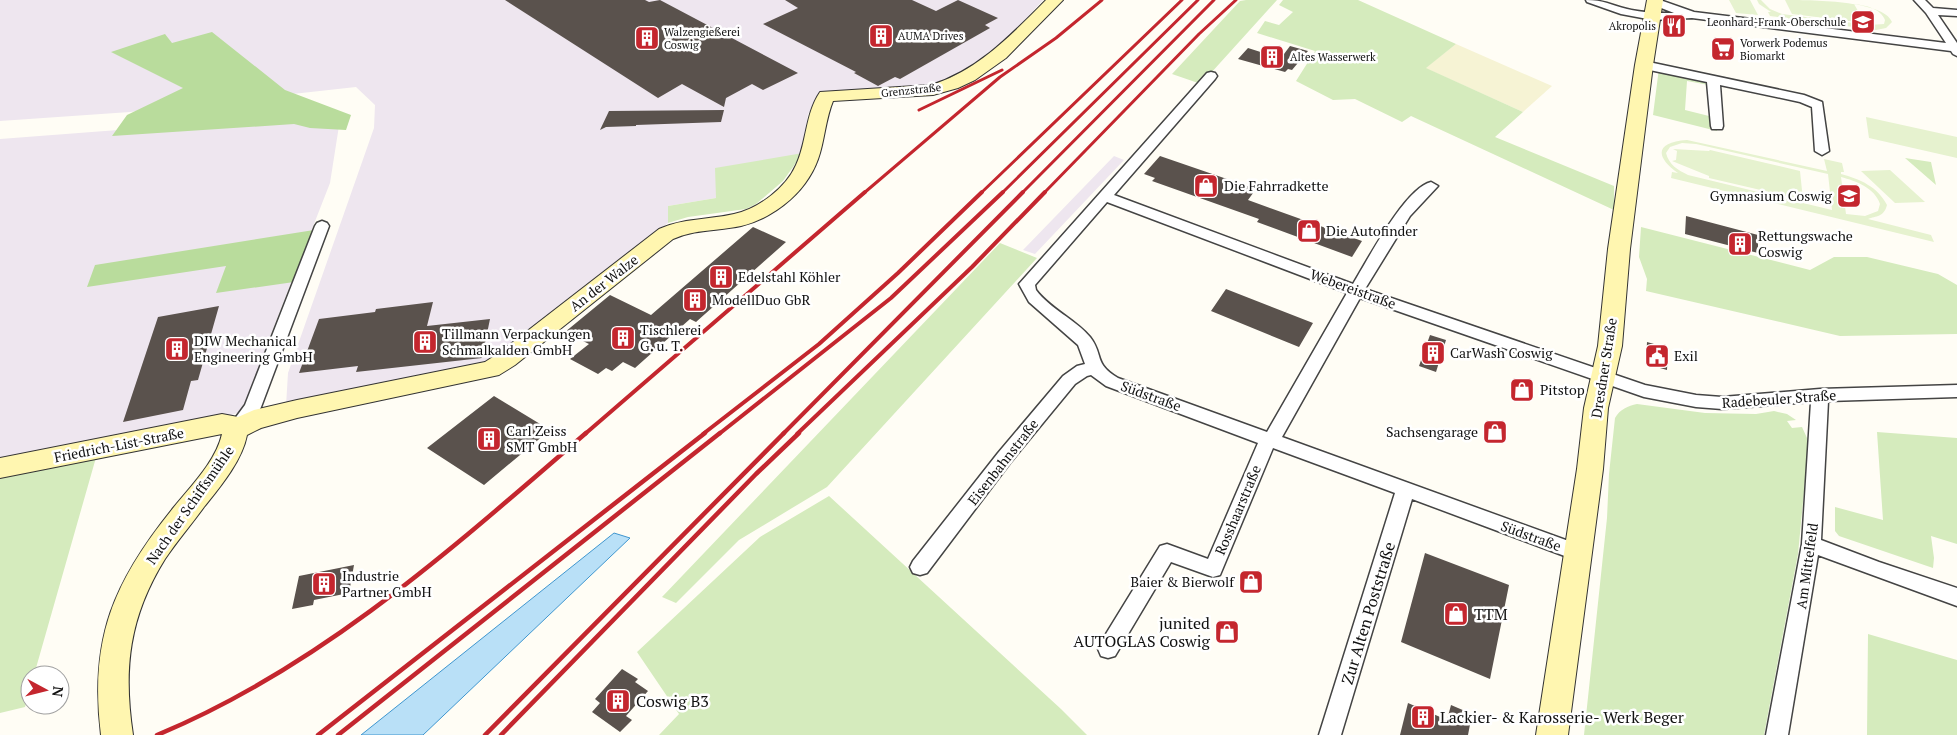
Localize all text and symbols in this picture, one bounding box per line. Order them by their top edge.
school or university icon: Leonhard-Frank-Oberschule [1850,9,1876,35]
restaurant icon: Akropolis [1661,13,1687,39]
place label: Leonhard-Frank-Oberschule [1707,15,1846,29]
place label: Akropolis [1609,19,1656,33]
building icon: AUMA Drives [868,23,894,49]
building icon: Walzengießerei Coswig [634,25,660,51]
place label: Walzengießerei Coswig [664,25,740,52]
place label: AUMA Drives [898,29,964,43]
supermarket icon: Vorwerk Podemus Biomarkt [1710,36,1736,62]
place label: Vorwerk Podemus Biomarkt [1740,36,1828,63]
building icon: Altes Wasserwerk [1259,44,1285,70]
place label: Altes Wasserwerk [1290,50,1376,64]
street label: Grenzstraße [880,80,942,100]
shop icon: Die Fahrradkette [1193,173,1219,199]
place label: Die Fahrradkette [1224,176,1329,195]
school or university icon: Gymnasium Coswig [1836,183,1862,209]
place label: Gymnasium Coswig [1710,186,1833,205]
shop icon: Die Autofinder [1296,218,1322,244]
place label: Die Autofinder [1326,221,1418,240]
place label: Rettungswache Coswig [1758,226,1853,261]
building icon: Rettungswache Coswig [1727,231,1753,257]
street label: An der Walze [566,250,642,315]
building icon: Edelstahl Köhler [708,264,734,290]
street label: Webereistraße [1308,264,1399,313]
place label: Edelstahl Köhler [738,267,841,286]
building icon: ModellDuo GbR [682,287,708,313]
place label: ModellDuo GbR [712,290,810,309]
street label: Dresdner Straße [1586,316,1621,419]
place label: Tischlerei G. u. T. [640,320,702,355]
place label: Tillmann Verpackungen Schmalkalden GmbH [442,324,591,359]
building icon: Tischlerei G. u. T. [610,325,636,351]
building icon: Tillmann Verpackungen Schmalkalden GmbH [412,329,438,355]
place label: DIW Mechanical Engineering GmbH [194,331,313,366]
building icon: DIW Mechanical Engineering GmbH [164,336,190,362]
building icon: CarWash Coswig [1420,340,1446,366]
place label: CarWash Coswig [1450,343,1553,362]
public building icon: Exil [1644,343,1670,369]
place label: Exil [1674,346,1698,365]
street label: Südstraße [1118,376,1184,415]
shop icon: Pitstop [1509,377,1535,403]
place label: Pitstop [1540,380,1585,399]
street label: Radebeuler Straße [1721,385,1837,412]
street label: Eisenbahnstraße [963,415,1042,509]
shop icon: Sachsengarage [1482,419,1508,445]
place label: Carl Zeiss SMT GmbH [506,421,577,456]
place label: Sachsengarage [1386,422,1478,441]
street label: Friedrich-List-Straße [52,423,185,466]
building icon: Carl Zeiss SMT GmbH [476,426,502,452]
street label: Nach der Schiffsmühle [141,442,238,568]
street label: Rosshaarstraße [1210,462,1265,558]
street label: Südstraße [1498,516,1564,555]
street label: Am Mittelfeld [1791,522,1822,610]
street label: Zur Alten Poststraße [1336,539,1400,687]
place label: Industrie Partner GmbH [342,566,432,601]
shop icon: Baier & Bierwolf [1238,569,1264,595]
building icon: Industrie Partner GmbH [311,571,337,597]
place label: Baier & Bierwolf [1131,572,1235,591]
shop icon: TTM [1443,601,1469,627]
place label: TTM [1474,603,1508,625]
place label: junited AUTOGLAS Coswig [1073,612,1211,652]
shop icon: junited AUTOGLAS Coswig [1214,619,1240,645]
north arrow [20,665,70,715]
text: N [48,685,68,698]
building icon: Coswig B3 [605,688,631,714]
place label: Coswig B3 [636,690,709,712]
building icon: Lackier- & Karosserie- Werk Beger [1410,704,1436,730]
place label: Lackier- & Karosserie- Werk Beger [1440,706,1685,728]

